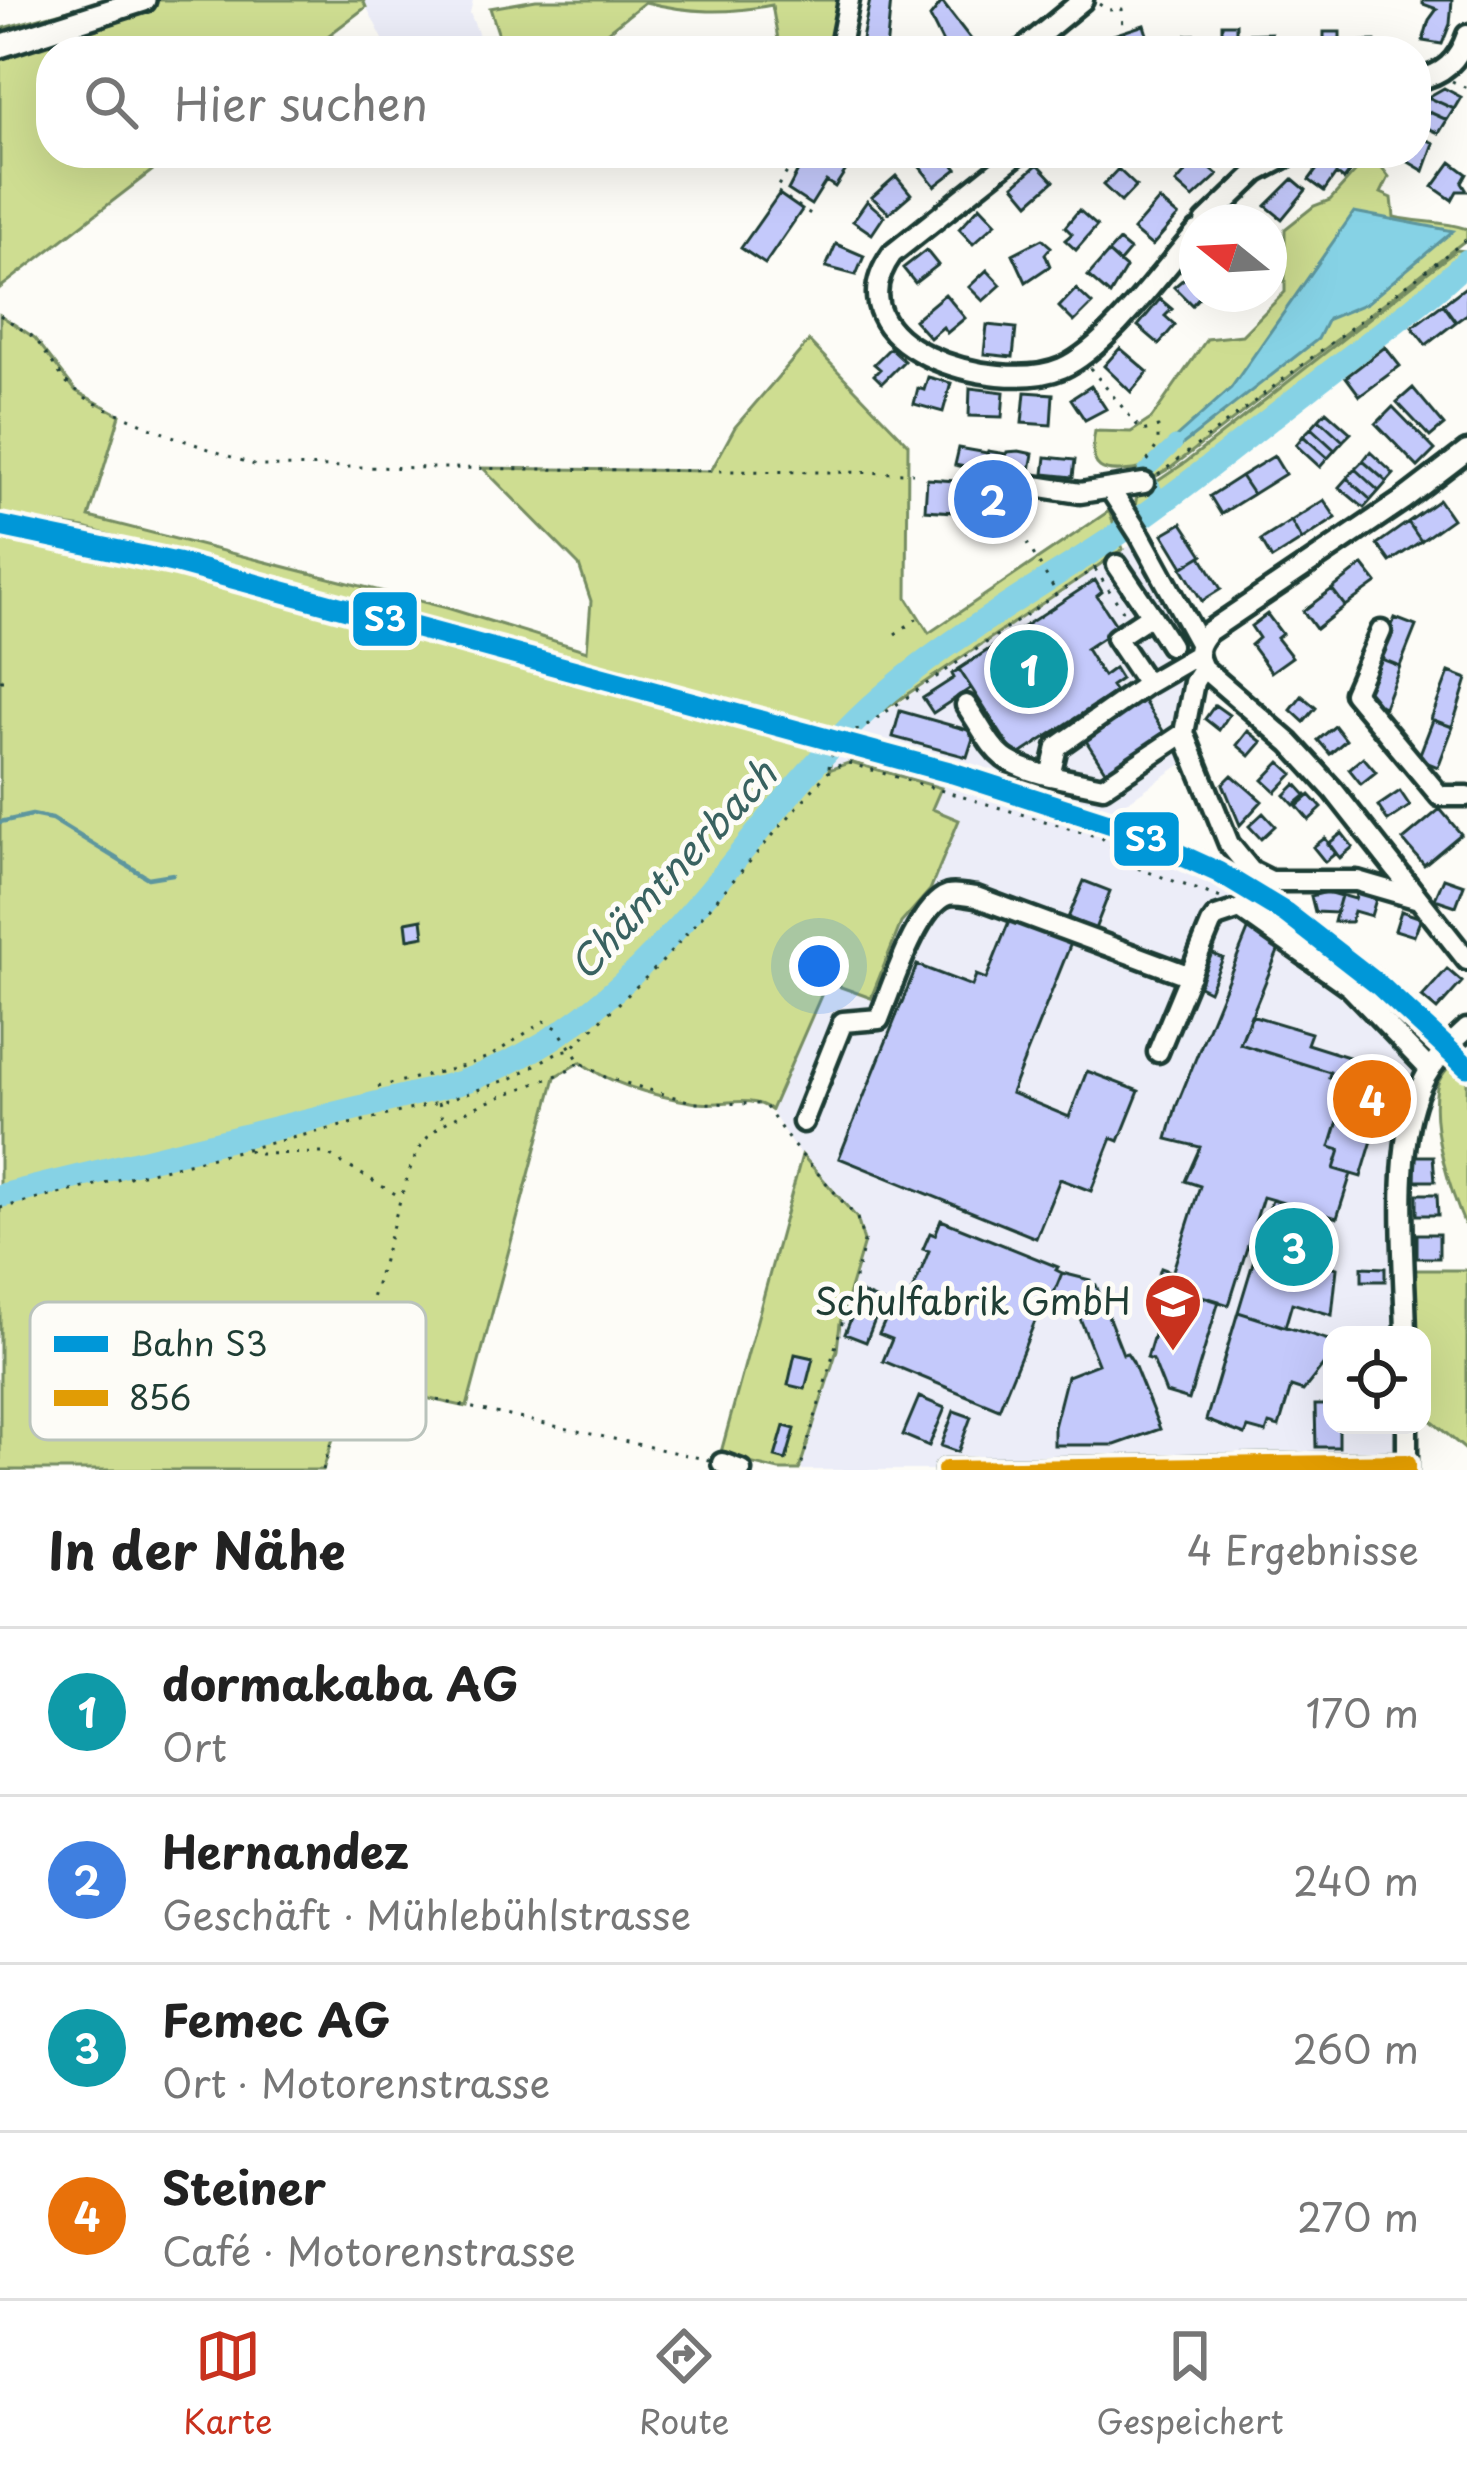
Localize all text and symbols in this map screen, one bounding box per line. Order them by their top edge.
search box [36,36,1431,168]
text: Hier suchen [174,68,428,136]
icon: search [78,69,144,135]
north arrow [1179,204,1287,312]
pin: 2 [954,454,1032,544]
line badge: S3 [351,590,419,648]
text: S3 [364,592,406,642]
pin: 1 [990,624,1068,714]
water label: Chämtnerbach [554,744,790,991]
line badge: S3 [1112,810,1181,868]
text: S3 [1125,812,1167,862]
your location [789,936,849,996]
pin: 4 [1333,1054,1411,1144]
pin: 3 [1255,1202,1333,1292]
school or university icon: Schulfabrik GmbH [1142,1271,1204,1353]
place label: Schulfabrik GmbH [814,1273,1131,1327]
legend [30,1302,426,1440]
text: Bahn S3 [129,1317,268,1367]
map controls [1323,1326,1431,1434]
button: locate [1323,1326,1431,1434]
text: 856 [129,1371,191,1421]
text: In der Nähe [48,1510,345,1587]
text: 4 Ergebnisse [1187,1519,1419,1578]
text: dormakaba AG [162,1648,519,1716]
text: 1 [78,1682,96,1741]
text: 170 m [1306,1682,1419,1741]
text: Ort [162,1716,227,1775]
text: Hernandez [162,1816,409,1884]
text: 2 [73,1850,101,1909]
text: 240 m [1293,1850,1419,1909]
text: Geschäft · Mühlebühlstrasse [162,1884,691,1943]
text: Femec AG [162,1984,390,2052]
text: 3 [74,2018,100,2077]
text: 260 m [1292,2018,1419,2077]
text: Ort · Motorenstrasse [162,2052,550,2111]
text: Steiner [162,2152,326,2220]
text: 4 [74,2186,100,2245]
text: 270 m [1297,2186,1419,2245]
text: Café · Motorenstrasse [162,2220,576,2279]
tab: Karte [183,2323,273,2445]
tab: Route [639,2323,730,2445]
tab: Gespeichert [1096,2323,1284,2445]

